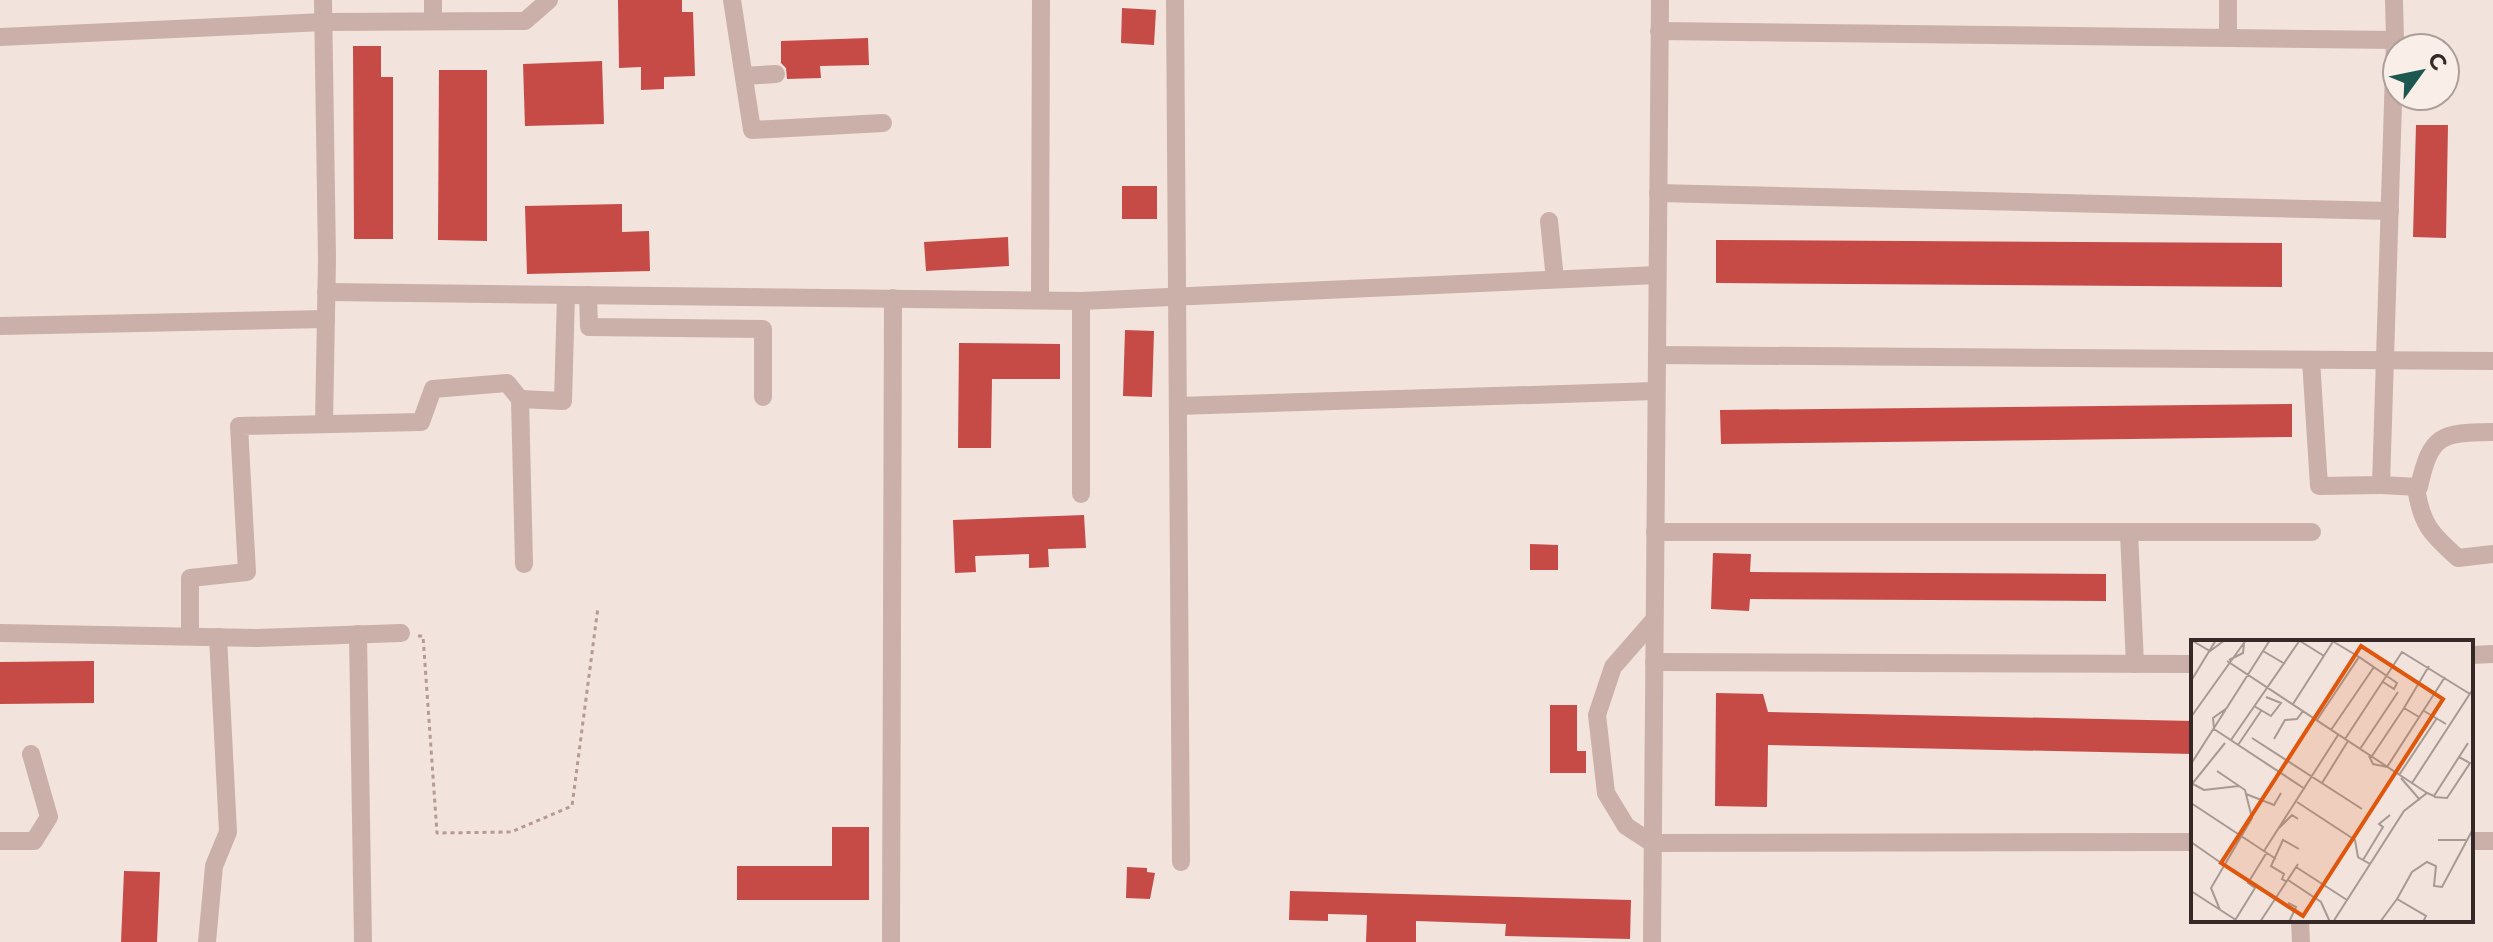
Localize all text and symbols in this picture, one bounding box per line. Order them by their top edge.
north arrow [2381,32,2461,112]
text: С [2422,47,2453,75]
inset map [2191,640,2473,922]

